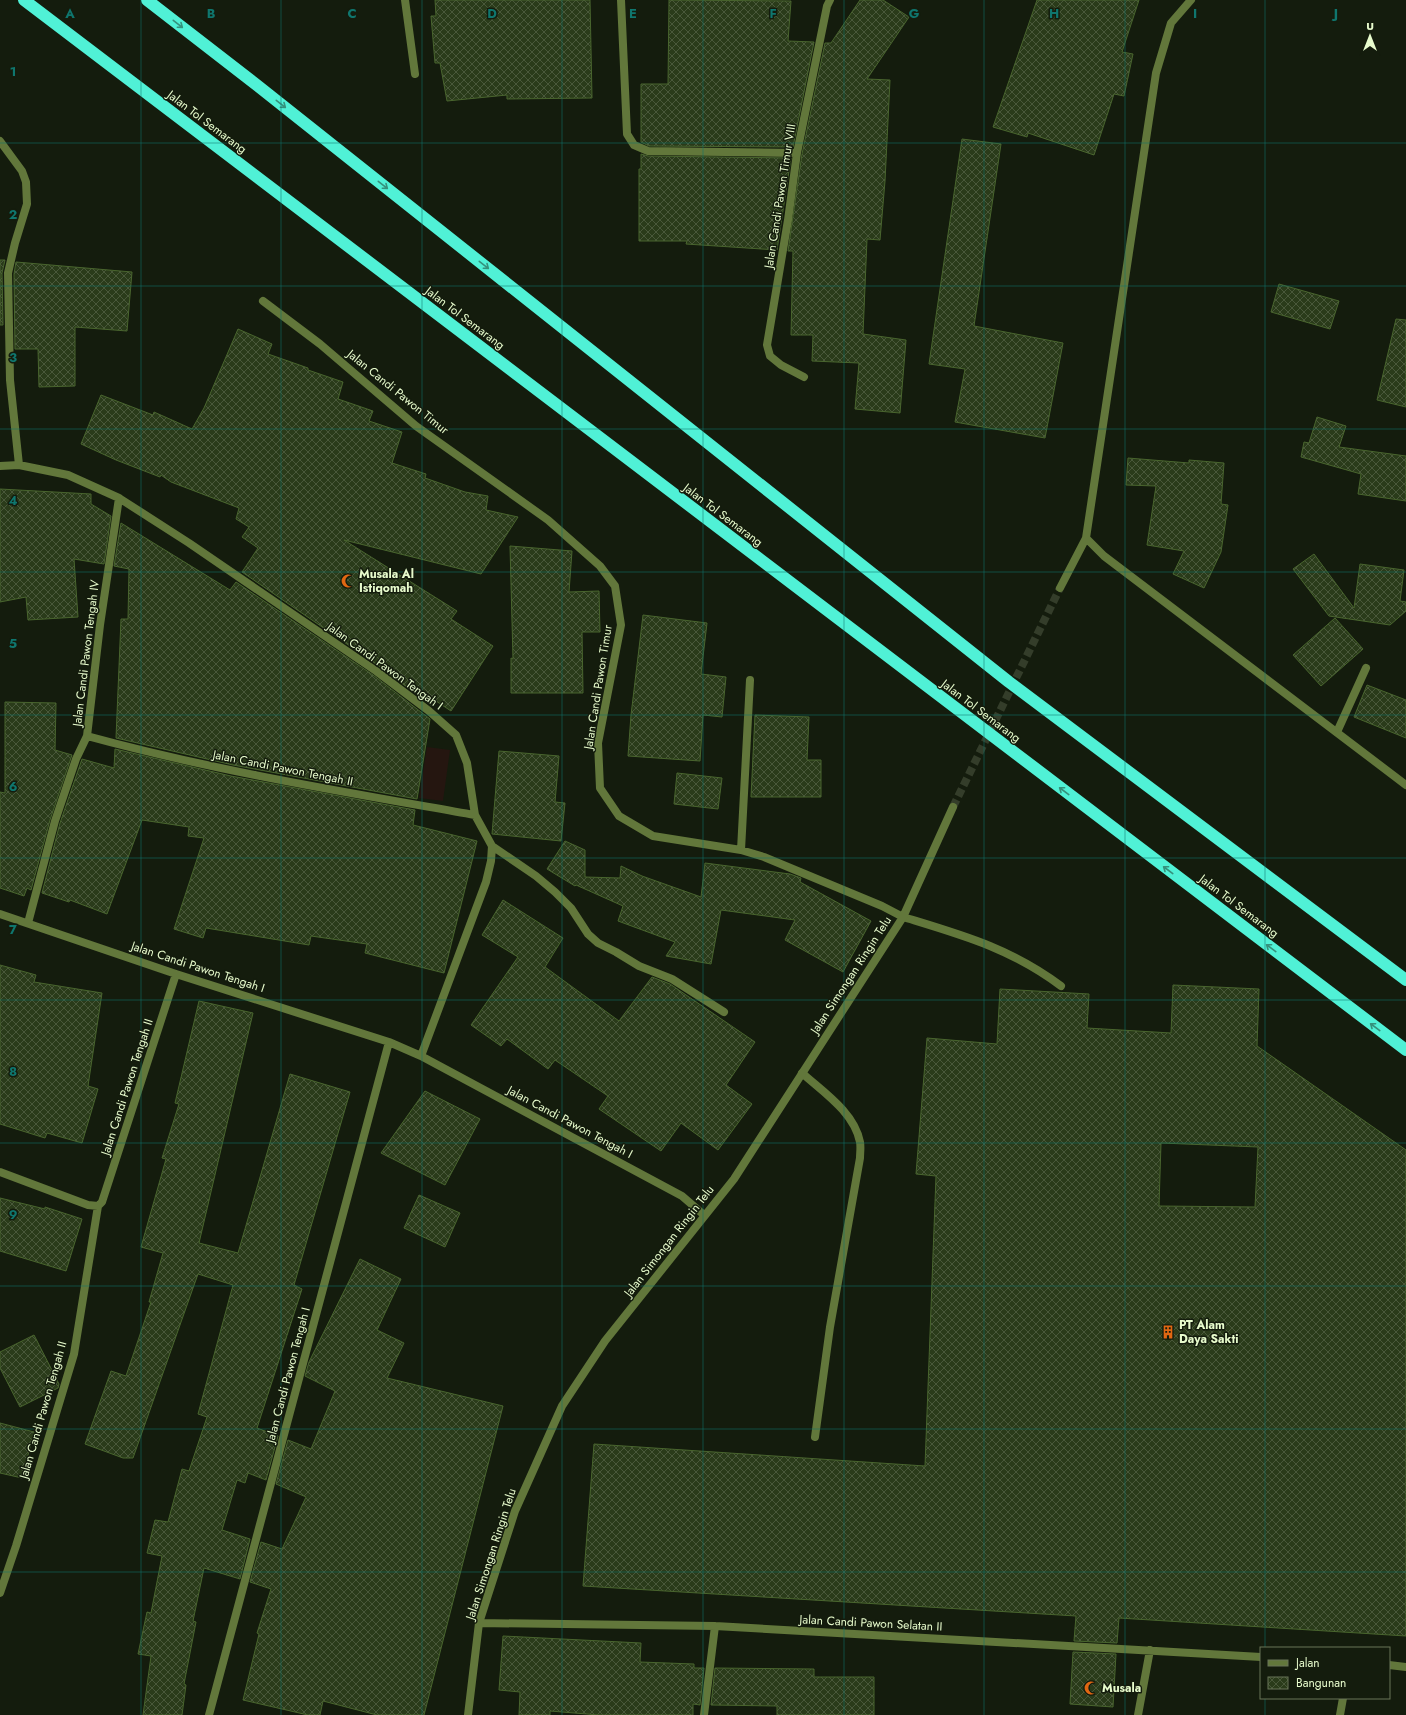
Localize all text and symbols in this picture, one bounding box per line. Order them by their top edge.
text: A [64,4,75,23]
text: B [207,4,216,23]
text: C [347,4,357,23]
text: D [487,4,497,23]
text: E [629,4,637,23]
text: F [769,4,777,23]
text: G [909,4,920,23]
text: H [1049,4,1059,23]
text: I [1193,4,1197,23]
text: J [1331,4,1338,23]
north arrow [1350,16,1390,56]
text: U [1366,18,1374,34]
one-way arrow [173,20,184,28]
text: 1 [10,62,16,81]
street label: Jalan Tol Semarang [162,85,250,158]
one-way arrow [275,99,286,108]
street label: Jalan Candi Pawon Timur VIII [759,122,800,272]
one-way arrow [377,180,388,189]
text: 2 [9,205,17,224]
one-way arrow [479,261,490,270]
street label: Jalan Tol Semarang [420,281,508,354]
street label: Jalan Candi Pawon Timur [342,344,453,439]
text: 3 [9,348,17,367]
street label: Jalan Tol Semarang [678,478,766,551]
text: 4 [8,491,18,510]
place label: Musala Al Istiqomah [359,565,414,597]
mosque icon: Musala Al Istiqomah [340,573,356,589]
street label: Jalan Candi Pawon Tengah IV [68,579,104,729]
street label: Jalan Candi Pawon Tengah I [322,617,447,714]
street label: Jalan Candi Pawon Timur [579,623,617,752]
text: 5 [9,634,17,653]
street label: Jalan Tol Semarang [936,674,1024,747]
street label: Jalan Candi Pawon Tengah II [209,745,355,790]
text: 6 [9,777,18,796]
one-way arrow [1059,787,1070,795]
one-way arrow [1162,865,1173,874]
street label: Jalan Tol Semarang [1194,869,1282,942]
street label: Jalan Simongan Ringin Telu [805,913,896,1039]
text: 7 [9,920,17,939]
street label: Jalan Candi Pawon Tengah I [127,936,267,997]
one-way arrow [1266,944,1277,952]
street label: Jalan Candi Pawon Tengah II [96,1016,158,1159]
one-way arrow [1370,1023,1381,1031]
text: 8 [9,1062,17,1081]
street label: Jalan Candi Pawon Tengah I [502,1080,636,1163]
street label: Jalan Simongan Ringin Telu [618,1181,718,1302]
text: 9 [9,1205,18,1224]
street label: Jalan Candi Pawon Tengah I [261,1305,315,1447]
place label: PT Alam Daya Sakti [1179,1316,1239,1348]
building icon: PT Alam Daya Sakti [1160,1324,1176,1340]
street label: Jalan Candi Pawon Tengah II [14,1339,71,1483]
street label: Jalan Simongan Ringin Telu [461,1486,521,1624]
street label: Jalan Candi Pawon Selatan II [797,1610,943,1636]
legend [1260,1647,1390,1699]
text: Jalan [1294,1654,1319,1672]
text: Bangunan [1296,1674,1346,1692]
place label: Musala [1102,1679,1141,1697]
mosque icon: Musala [1083,1680,1099,1696]

